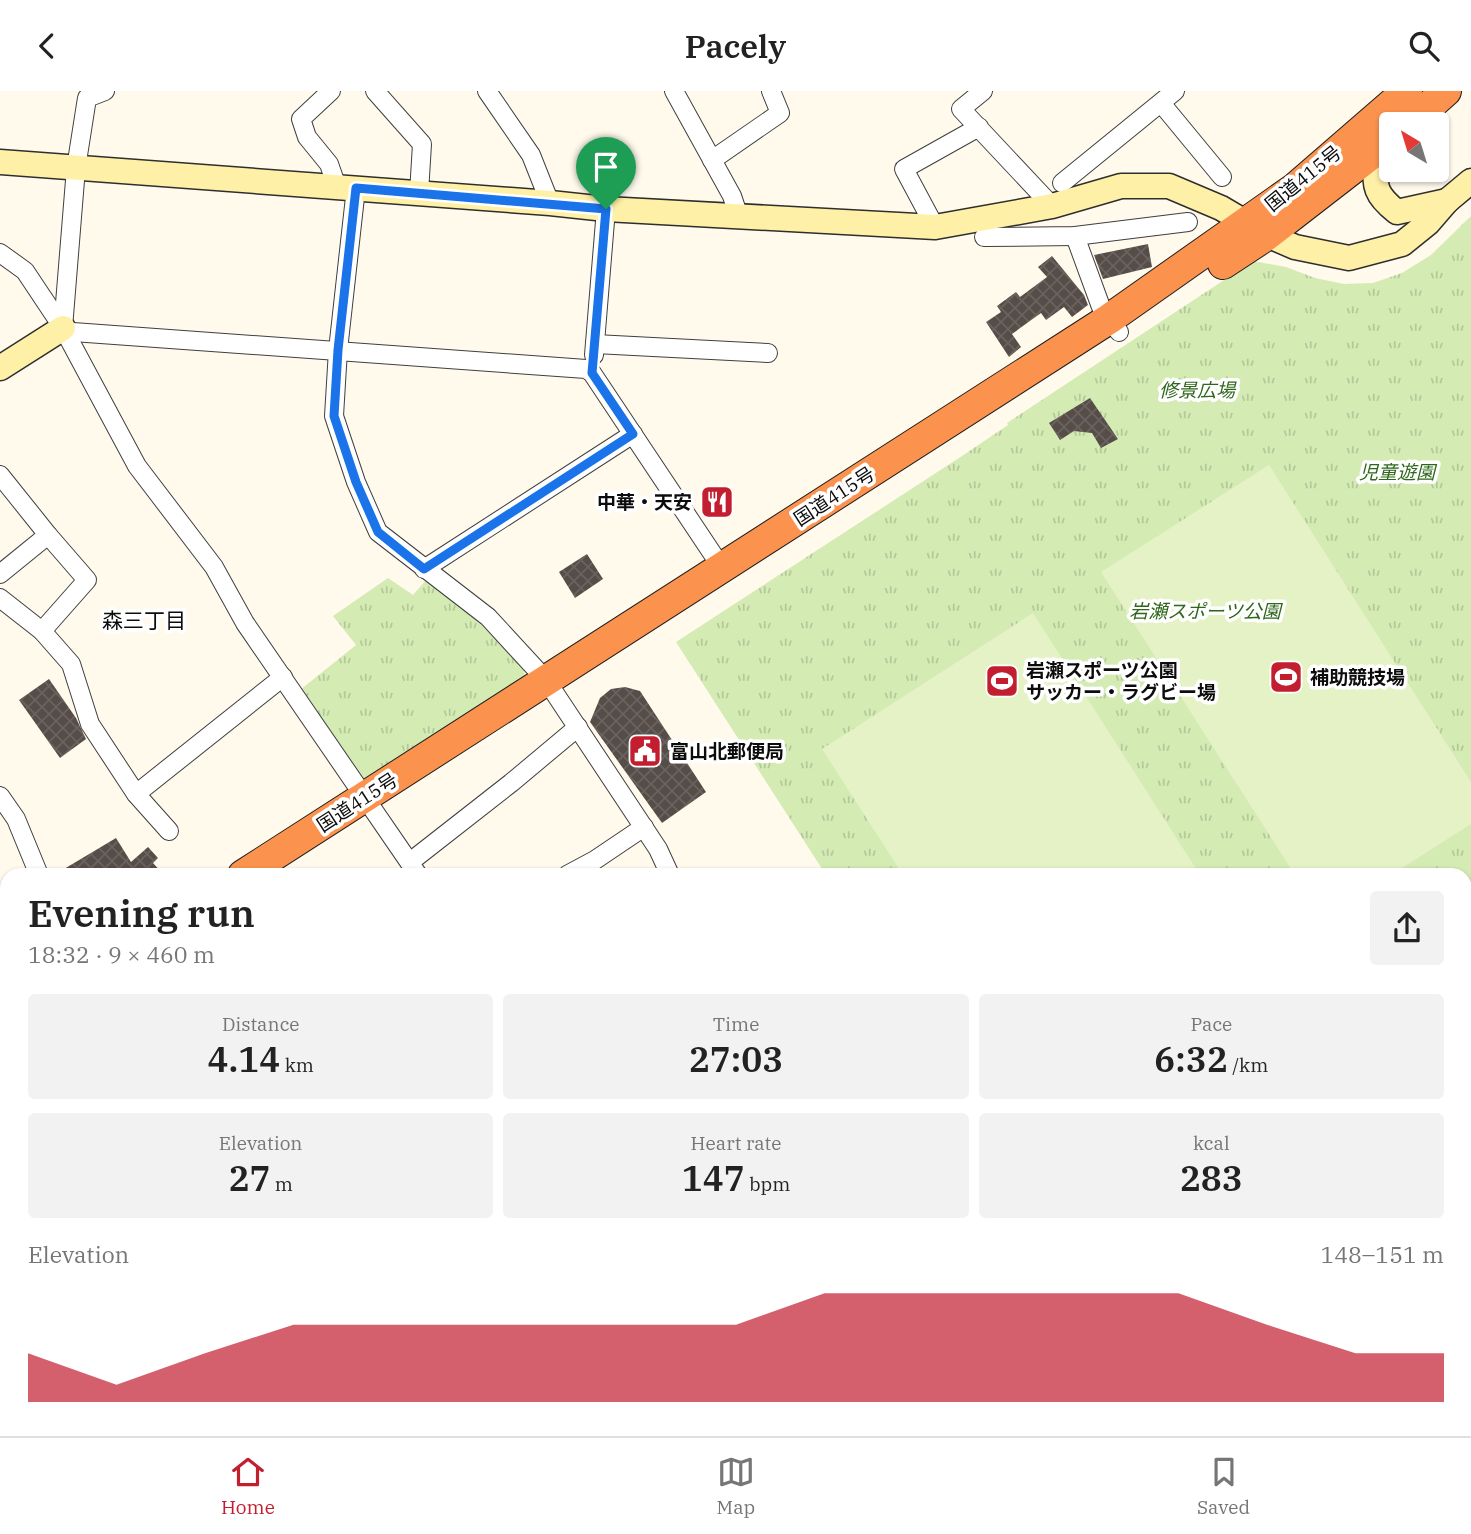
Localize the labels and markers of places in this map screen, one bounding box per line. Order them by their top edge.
pin [576,137,636,209]
restaurant icon: 中華・天安 [698,483,736,521]
place label: 中華・天安 [597,490,692,514]
place label: 岩瀬スポーツ公園 サッカー・ラグビー場 [1026,658,1216,704]
sports icon: 補助競技場 [1267,658,1305,696]
sports icon: 岩瀬スポーツ公園 サッカー・ラグビー場 [983,662,1021,700]
place label: 補助競技場 [1310,665,1405,689]
public building icon: 富山北郵便局 [626,732,664,770]
place label: 富山北郵便局 [670,739,784,763]

